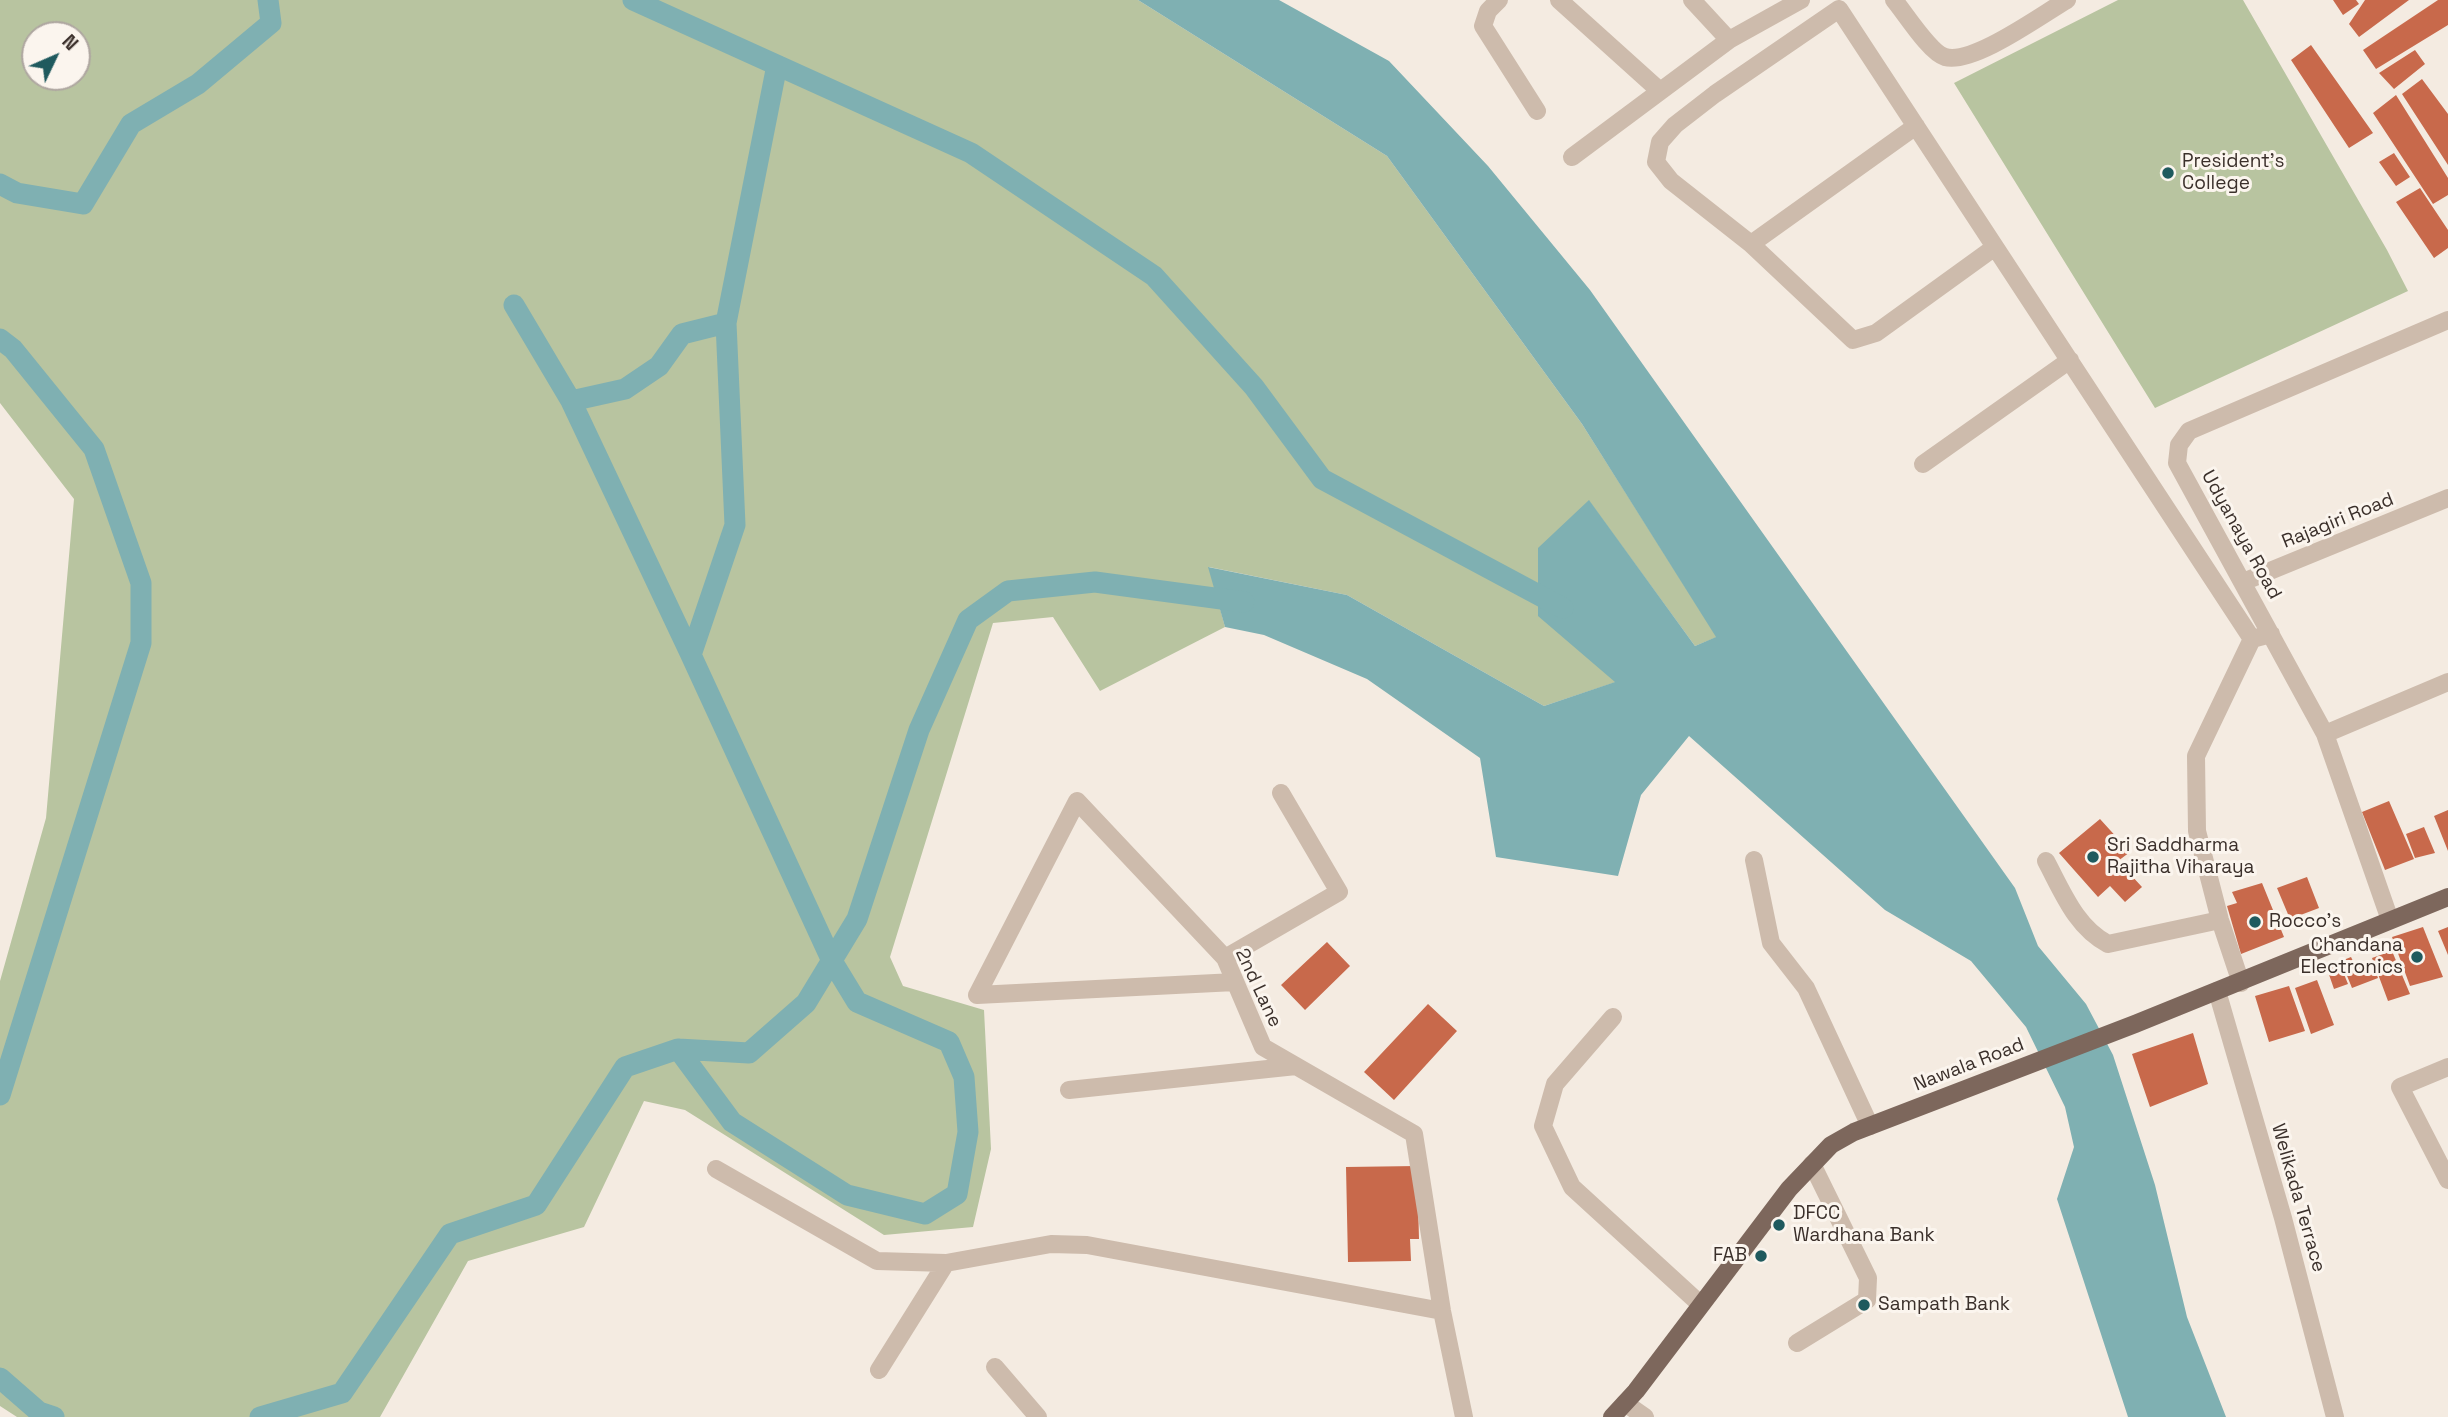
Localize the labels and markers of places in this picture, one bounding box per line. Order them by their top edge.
place label: President's College [2182,151,2285,195]
marker: President's College [2160,165,2176,181]
place label: Sri Saddharma Rajitha Viharaya [2107,835,2255,879]
marker: Sri Saddharma Rajitha Viharaya [2085,849,2101,865]
place label: Rocco's [2269,911,2341,933]
marker: Rocco's [2247,914,2263,930]
place label: Chandana Electronics [2300,935,2403,979]
marker: Chandana Electronics [2409,949,2425,965]
place label: DFCC Wardhana Bank [1793,1203,1935,1247]
marker: DFCC Wardhana Bank [1771,1217,1787,1233]
place label: FAB [1713,1245,1747,1267]
marker: FAB [1753,1248,1769,1264]
place label: Sampath Bank [1878,1294,2010,1316]
marker: Sampath Bank [1856,1297,1872,1313]

